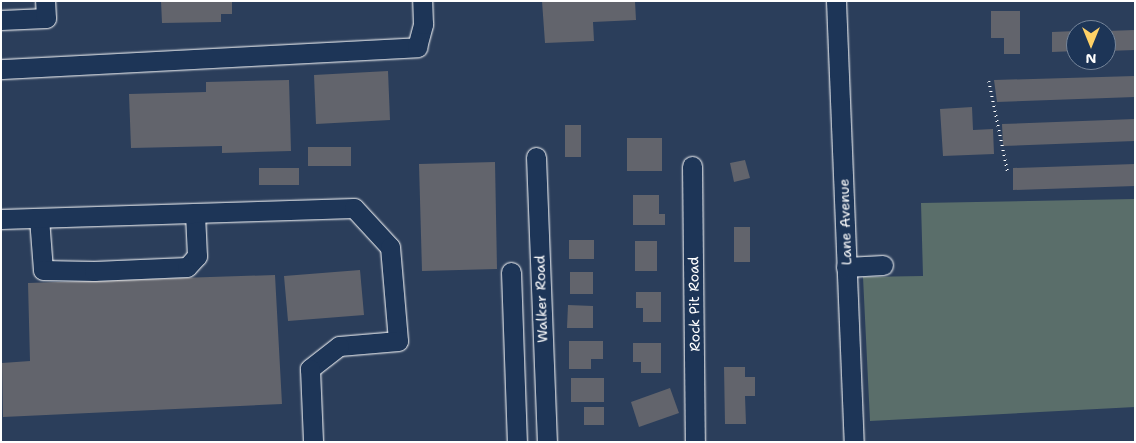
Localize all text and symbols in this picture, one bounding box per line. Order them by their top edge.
north arrow [1066,20,1116,70]
text: N [1085,50,1097,68]
street label: Lane Avenue [835,178,855,266]
street label: Walker Road [531,255,551,343]
street label: Rock Pit Road [685,256,703,352]

